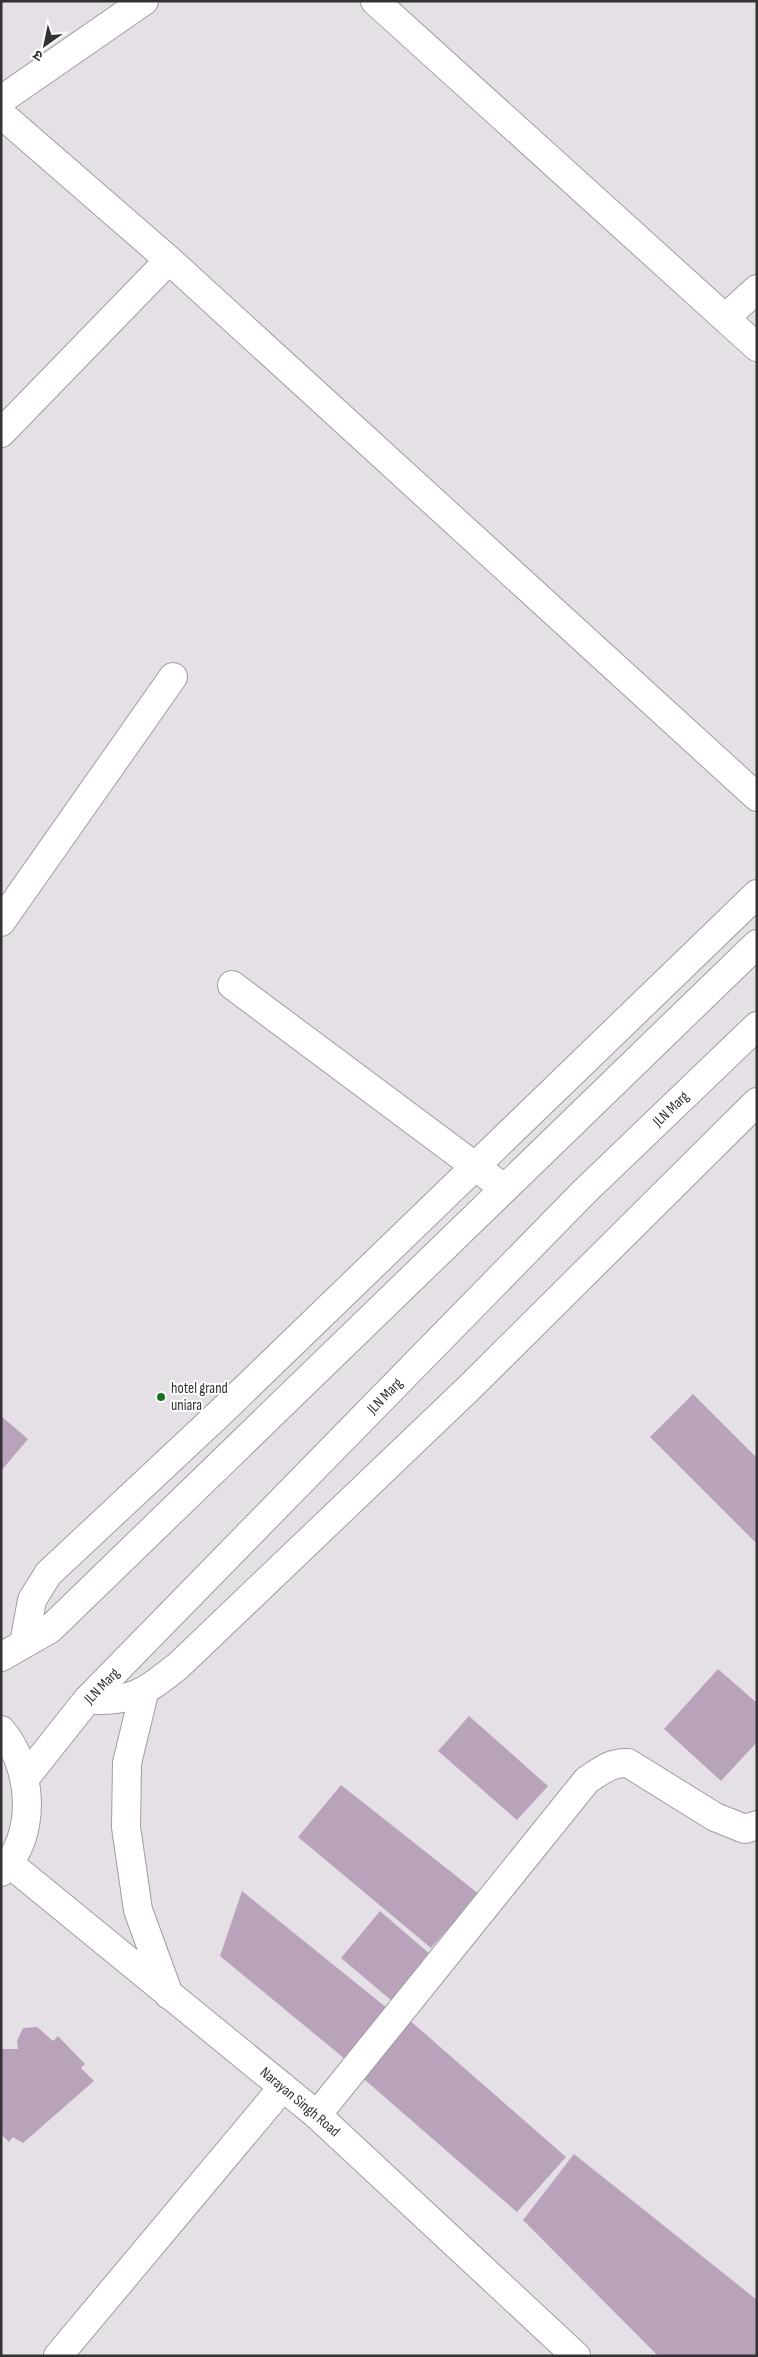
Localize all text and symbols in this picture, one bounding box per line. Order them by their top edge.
north arrow [20,20,70,70]
text: उ [29,46,46,65]
street label: JLN Marg [648,1087,693,1132]
street label: JLN Marg [362,1374,407,1419]
place label: hotel grand uniara [171,1379,228,1415]
marker: hotel grand uniara [155,1391,167,1403]
street label: JLN Marg [79,1664,124,1709]
street label: Narayan Singh Road [256,2063,344,2141]

